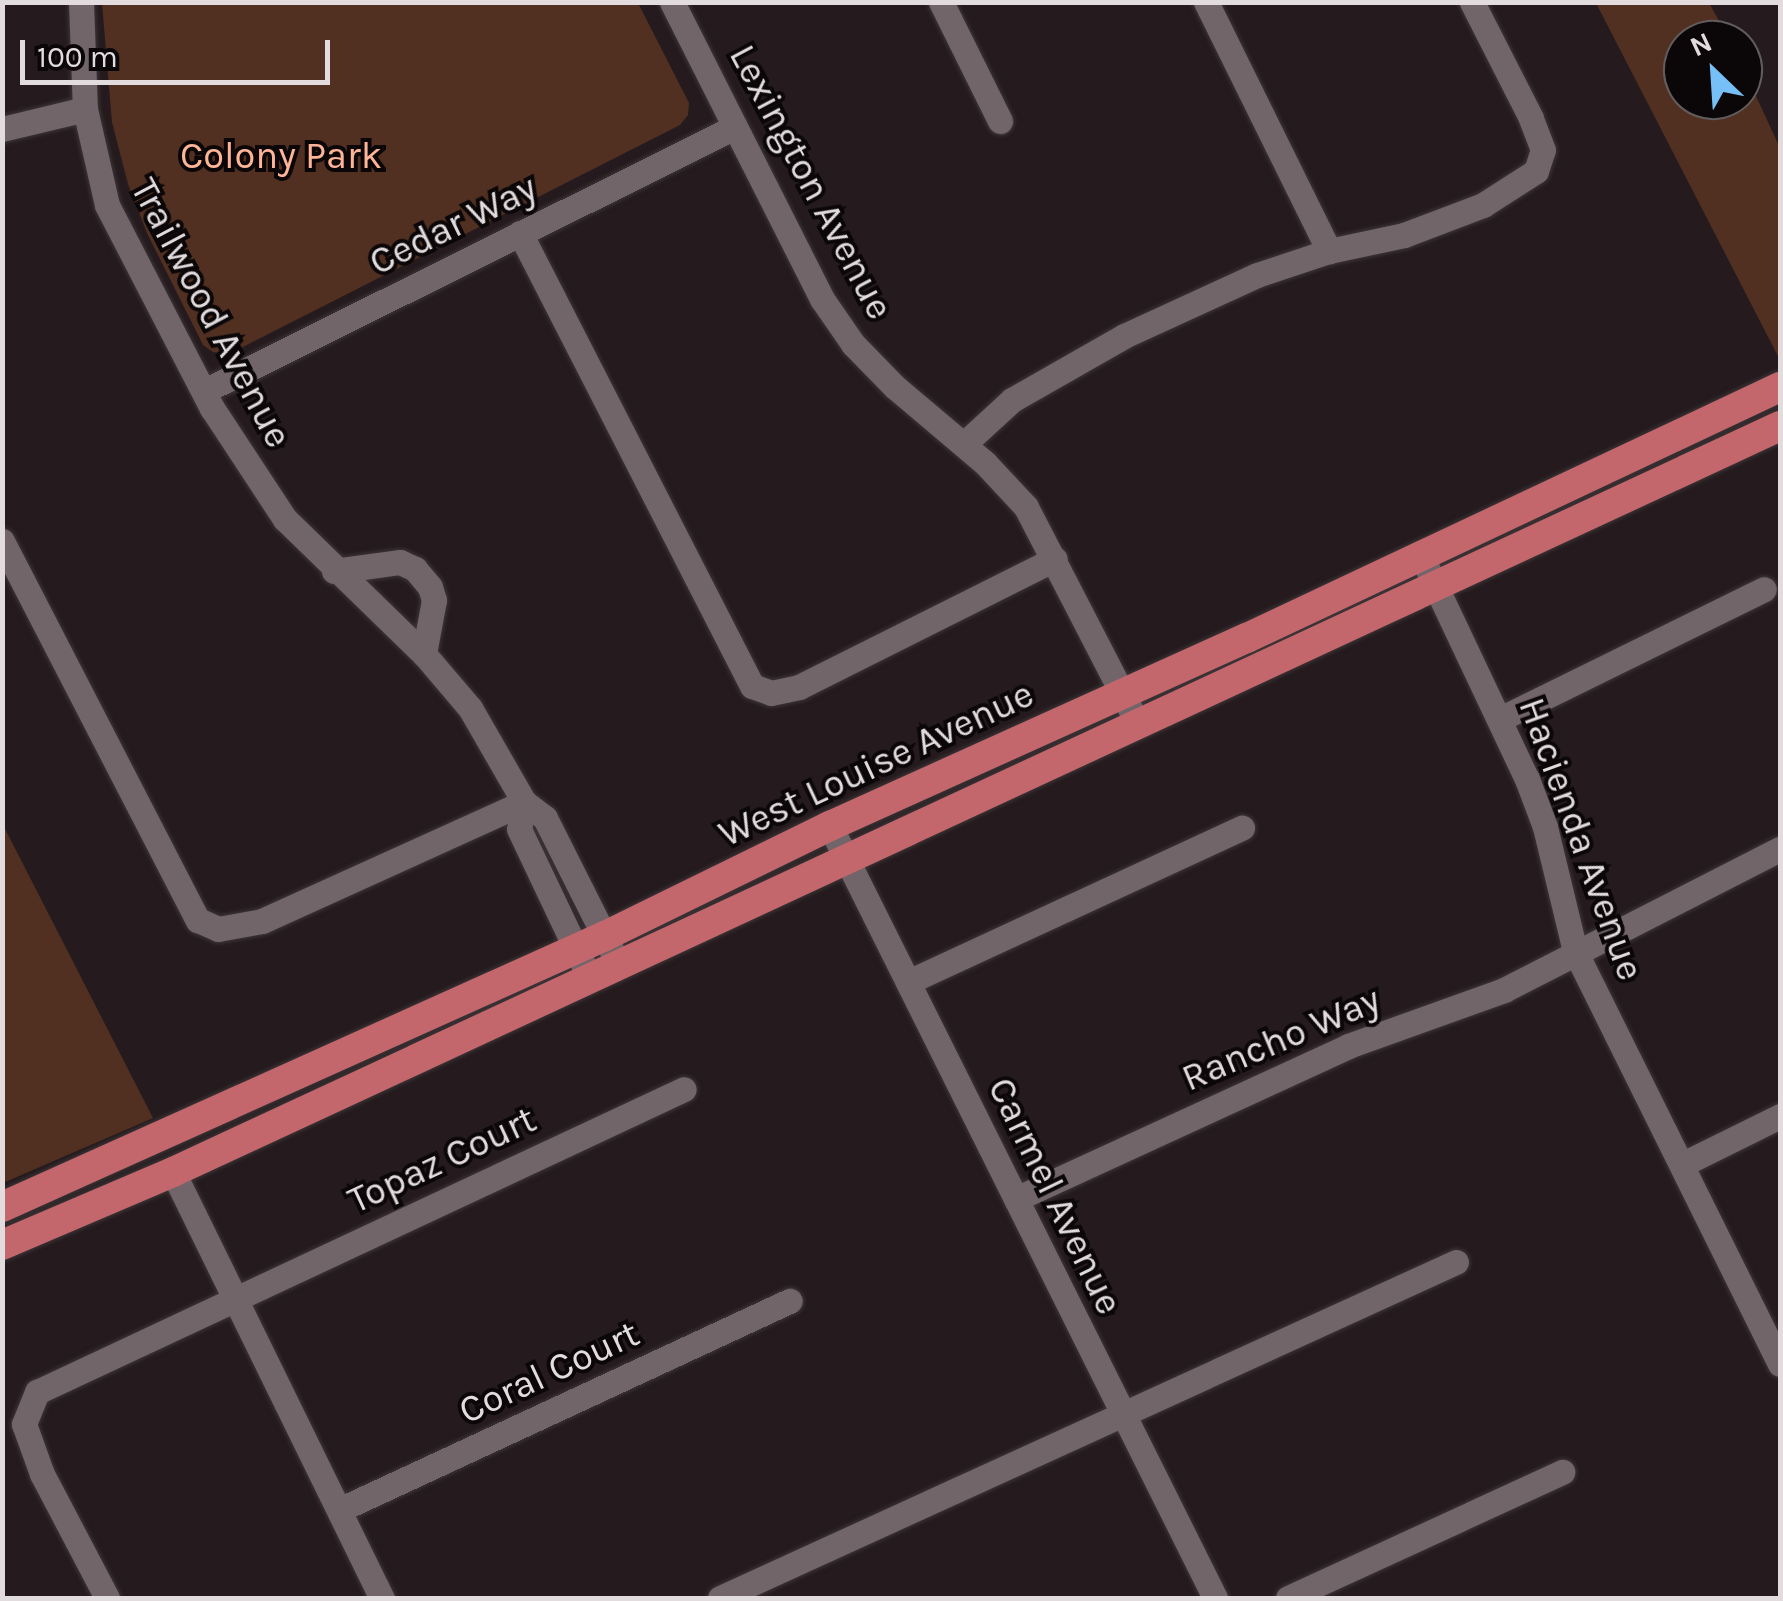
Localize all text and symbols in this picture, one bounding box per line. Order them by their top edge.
scale bar [25,20,335,82]
north arrow [1663,20,1763,120]
text: N [1685,25,1717,63]
street label: Lexington Avenue [719,37,903,327]
text: 100 m [37,39,118,75]
park label: Colony Park [180,133,382,179]
street label: Cedar Way [362,165,544,285]
street label: Trailwood Avenue [121,171,301,455]
street label: West Louise Avenue [711,671,1041,857]
street label: Hacienda Avenue [1509,692,1653,986]
street label: Rancho Way [1175,977,1387,1101]
street label: Carmel Avenue [978,1070,1132,1322]
street label: Topaz Court [341,1097,543,1223]
street label: Coral Court [452,1310,646,1434]

